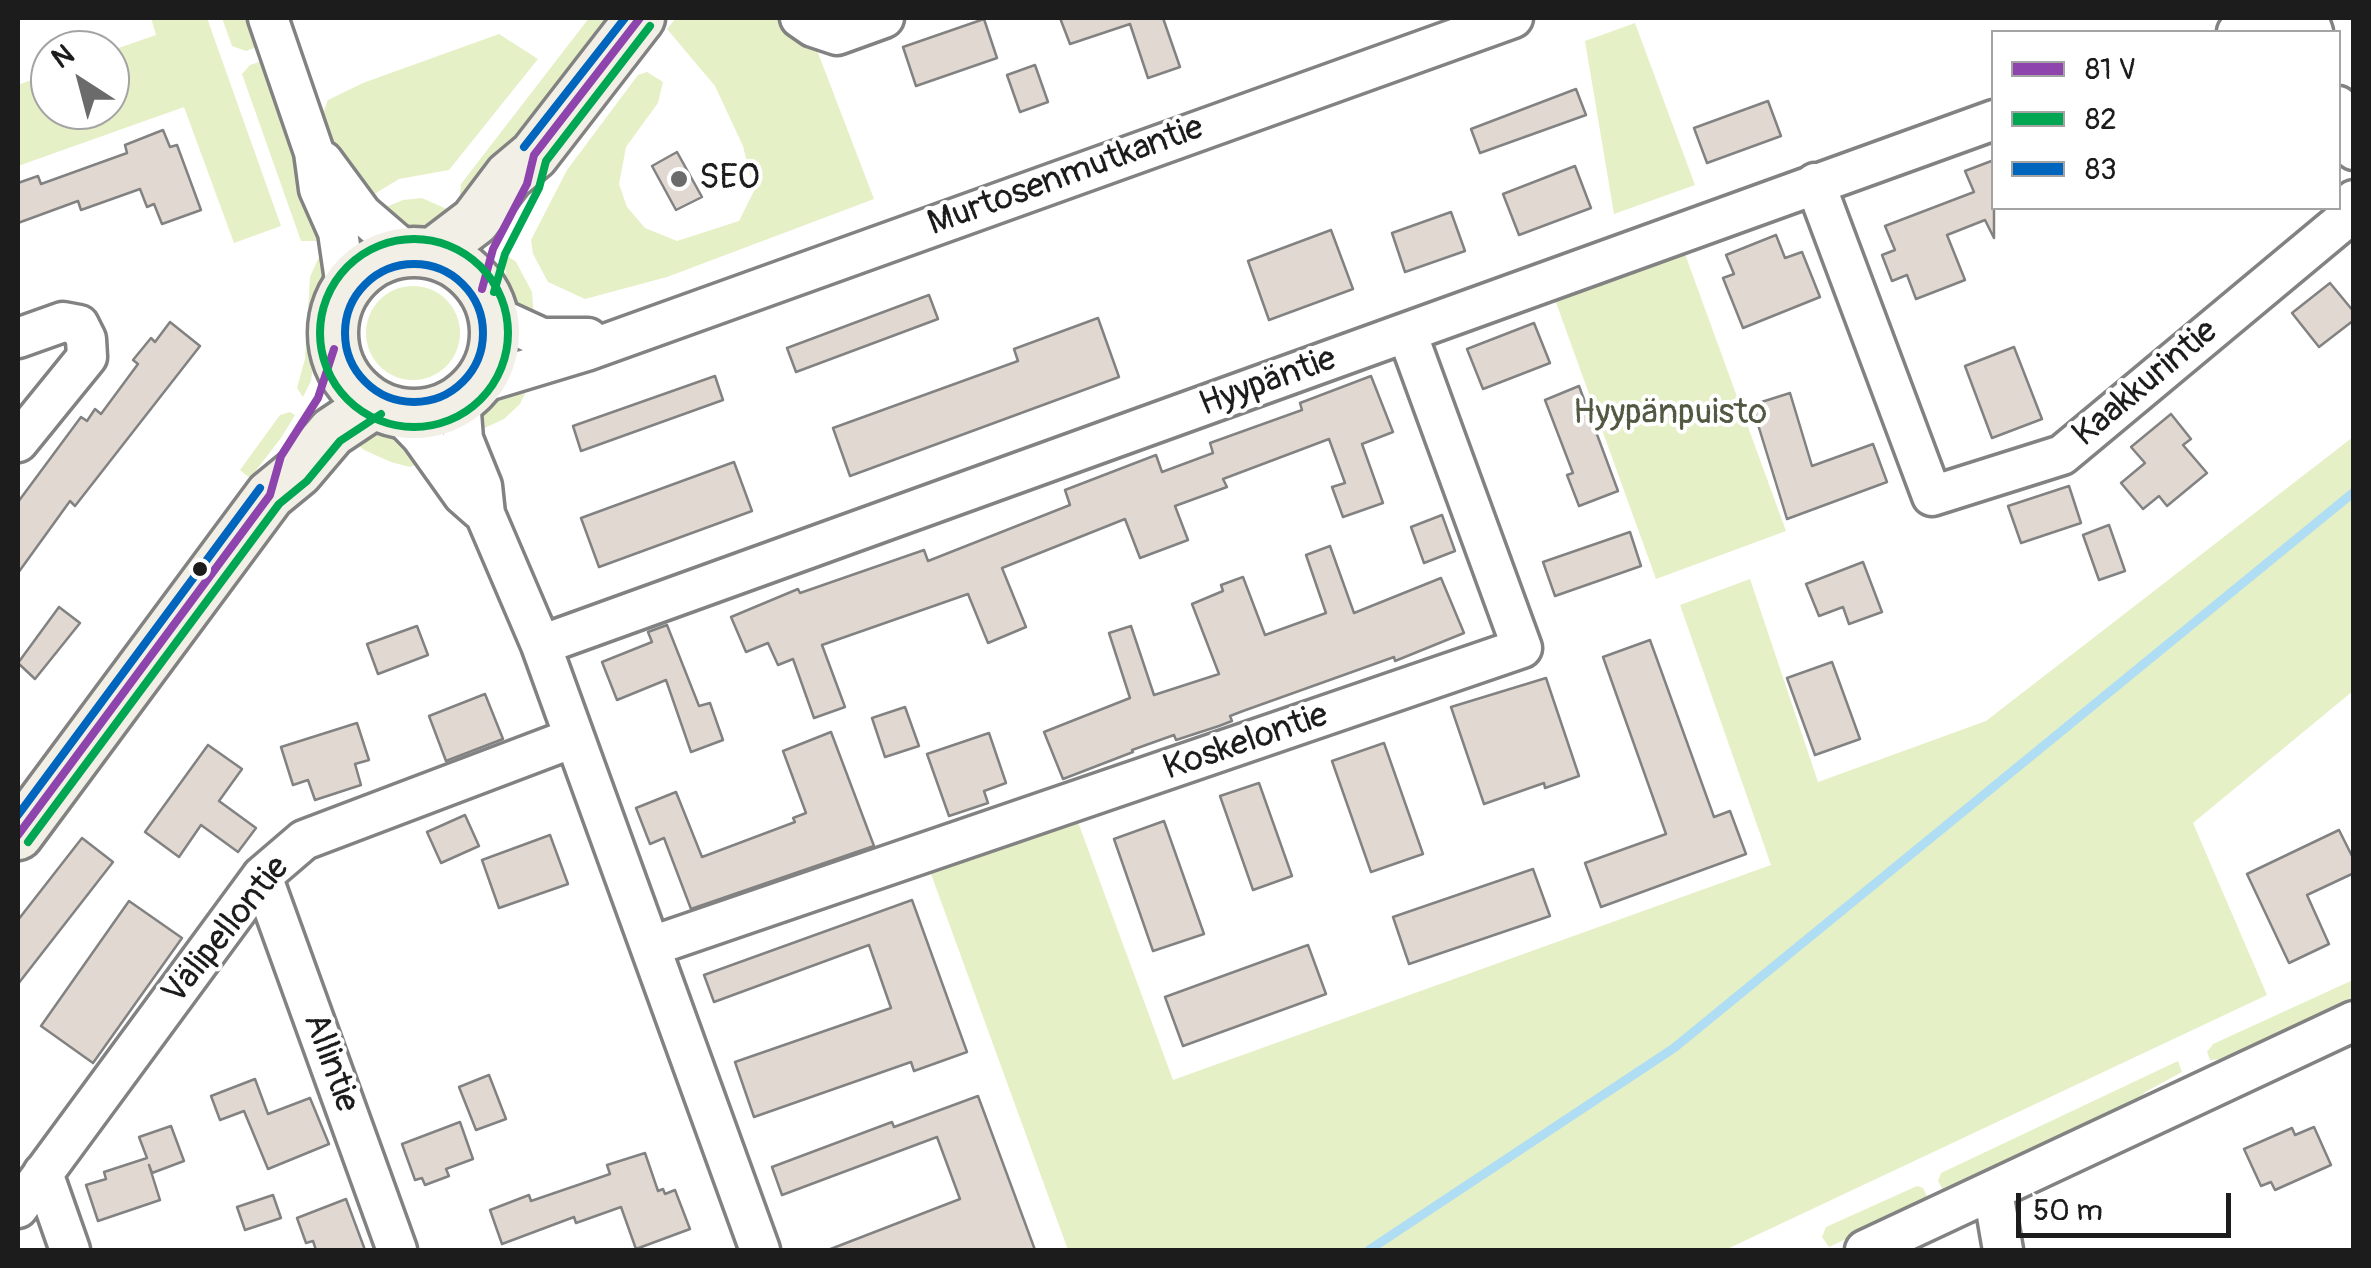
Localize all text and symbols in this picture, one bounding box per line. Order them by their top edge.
north arrow [30,30,130,130]
legend [1991,30,2341,210]
text: N [45,37,81,77]
text: 81 V [2085,51,2136,88]
text: 82 [2085,101,2117,138]
street label: Murtosenmutkantie [923,108,1209,246]
text: 83 [2085,151,2117,188]
place label: SEO [699,158,760,200]
marker: SEO [668,168,690,190]
street label: Kaakkurintie [2065,311,2227,457]
street label: Hyypäntie [1194,339,1342,427]
park label: Hyypänpuisto [1573,393,1767,435]
unlabelled marker [190,559,210,579]
street label: Koskelontie [1158,695,1334,791]
street label: Välipellontie [155,849,299,1013]
street label: Allintie [293,1008,367,1118]
scale bar [2021,1173,2236,1235]
text: 50 m [2033,1192,2103,1229]

